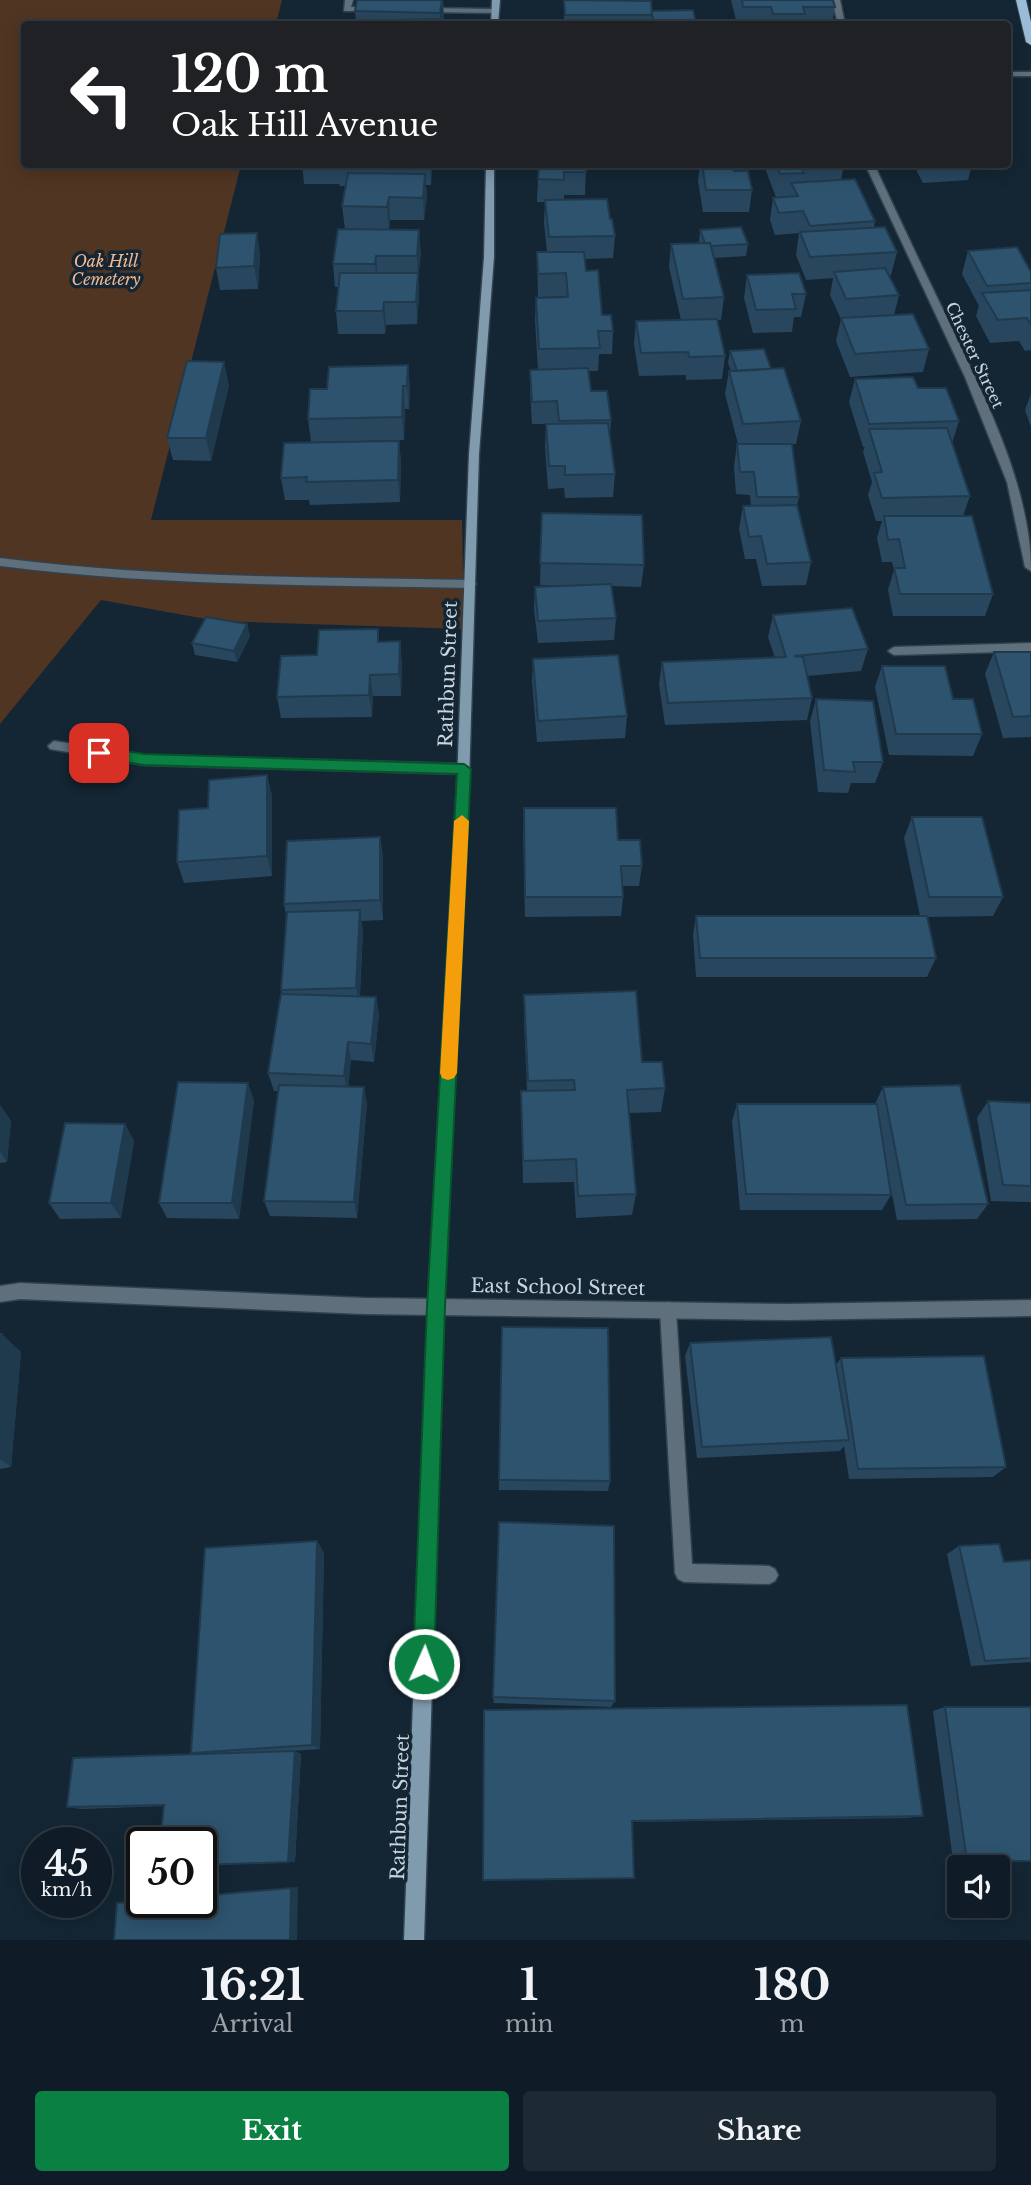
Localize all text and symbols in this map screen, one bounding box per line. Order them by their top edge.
text: 120 m [171,44,329,105]
icon: left [56,49,147,140]
text: Oak Hill Avenue [171,105,438,145]
park label: Oak Hill Cemetery [72,251,141,289]
street label: Chester Street [942,298,1008,412]
street label: Rathbun Street [434,600,462,748]
pin [69,723,129,783]
icon: arrive [80,734,118,772]
street label: East School Street [470,1274,646,1300]
position arrow [387,1627,461,1701]
street label: Rathbun Street [386,1733,414,1881]
speed limit sign: 50 [126,1827,217,1918]
text: 45 [44,1842,89,1885]
map controls [947,1855,1010,1918]
button: sound [947,1855,1010,1918]
text: km/h [41,1879,92,1901]
text: 16:21 [200,1959,305,2011]
text: 1 [520,1959,538,2011]
text: 180 [754,1959,831,2011]
text: Arrival [212,2010,293,2038]
text: min [505,2010,553,2038]
text: m [780,2010,805,2038]
button: Exit [35,2091,509,2171]
button: Share [523,2091,996,2171]

